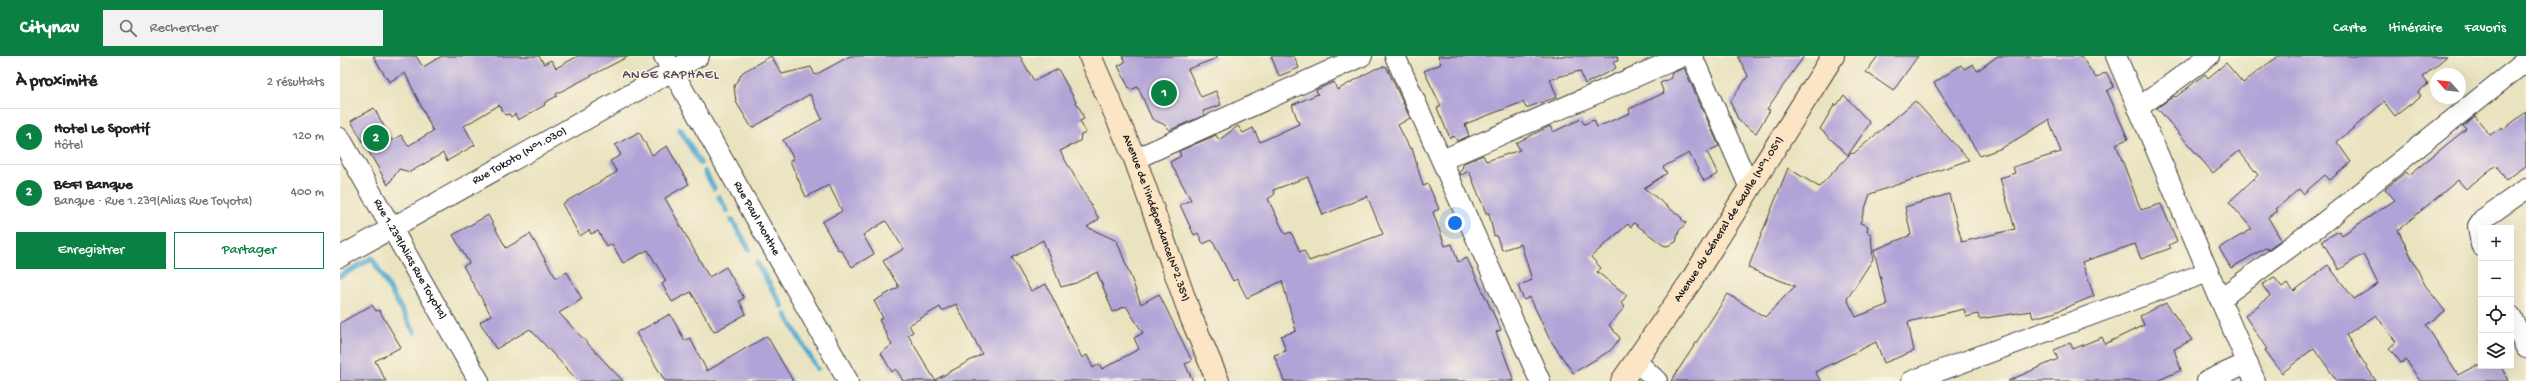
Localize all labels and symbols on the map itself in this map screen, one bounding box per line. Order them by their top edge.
district label: ANGE RAPHAEL [622,68,720,83]
north arrow [2430,68,2466,104]
pin: 1 [1151,78,1177,108]
pin: 2 [363,123,389,153]
street label: Rue Tokoto (N°1.030) [470,124,569,188]
street label: Avenue de l'indépendance(N°2.351) [1118,132,1192,304]
street label: Avenue du Géneral de Gaulle (N°1.051) [1671,134,1787,305]
street label: Rue Paul Monthe [730,179,783,259]
street label: Rue 1.239(Alias Rue Toyota) [370,197,449,322]
your location [1445,213,1465,233]

